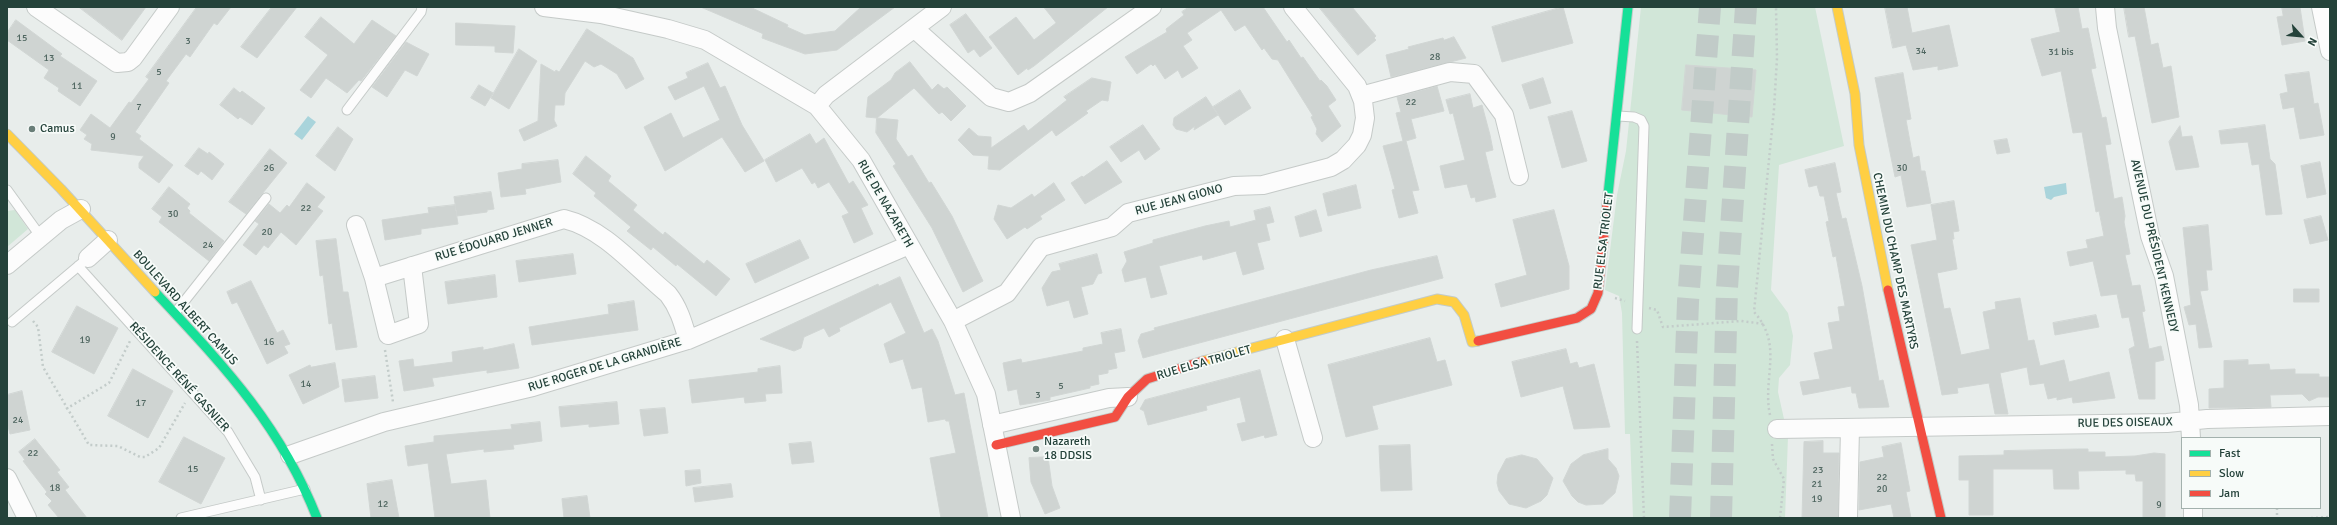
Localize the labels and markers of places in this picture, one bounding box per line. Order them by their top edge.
place label: Camus [40,122,75,136]
marker: Camus [27,124,37,134]
place label: Nazareth 18 DDSIS [1044,435,1092,463]
marker: Nazareth 18 DDSIS [1031,444,1041,454]

